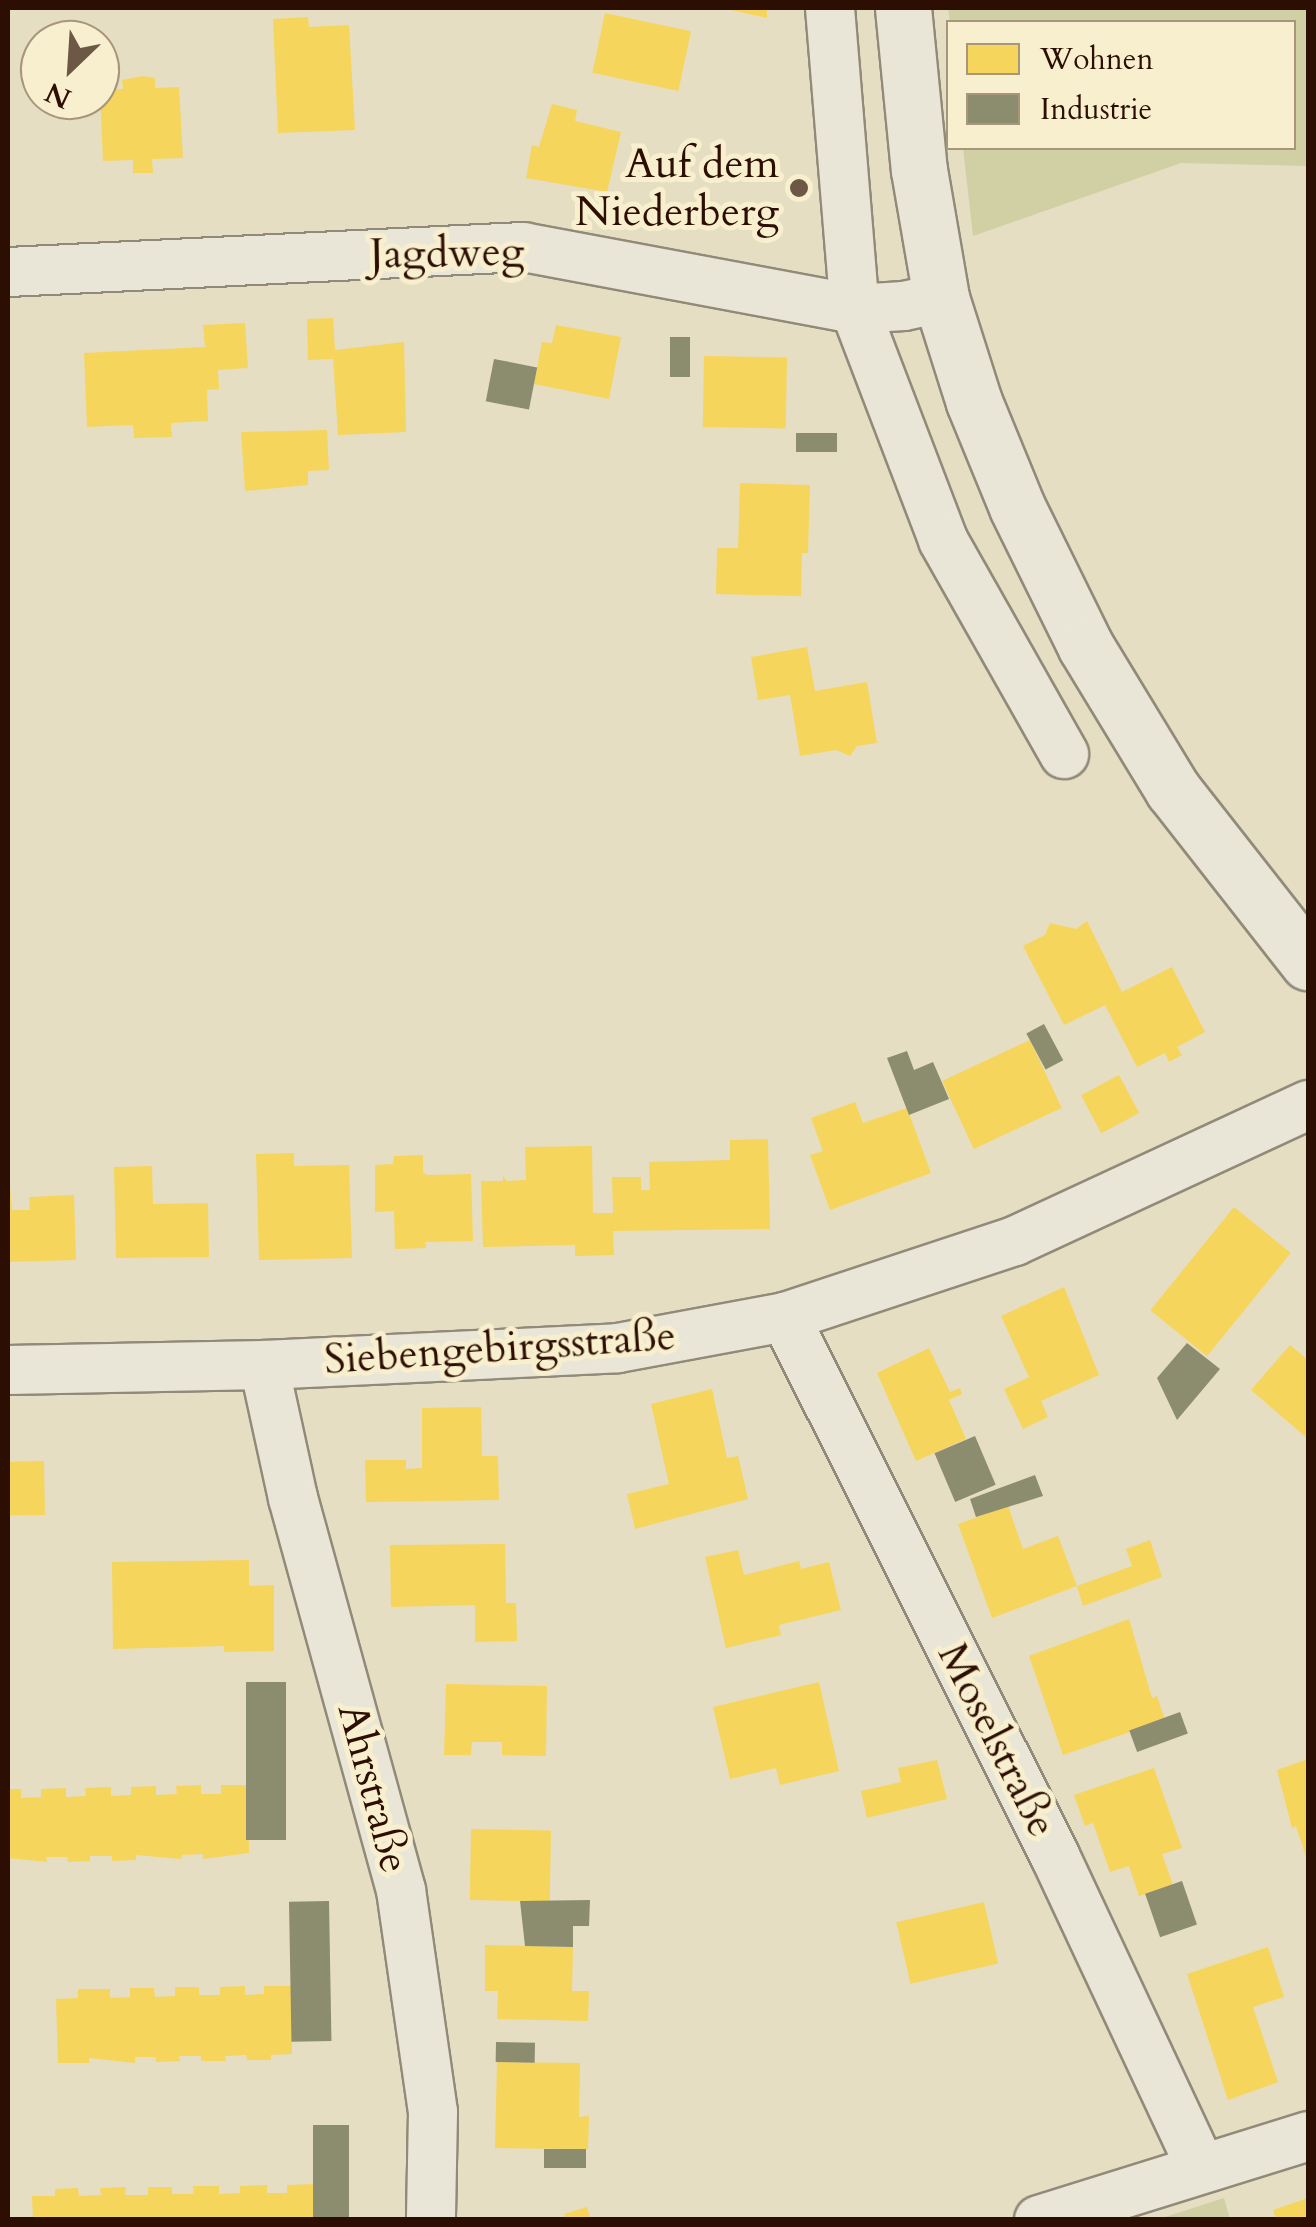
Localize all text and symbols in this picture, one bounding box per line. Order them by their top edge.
north arrow [20,20,120,120]
legend [946,20,1296,150]
text: Wohnen [1040,39,1154,80]
text: N [39,73,77,118]
text: Industrie [1040,89,1152,130]
place label: Auf dem Niederberg [575,139,779,238]
marker: Auf dem Niederberg [788,177,810,199]
street label: Jagdweg [369,226,525,280]
street label: Siebengebirgsstraße [323,1311,677,1385]
street label: Moselstraße [927,1635,1067,1845]
street label: Ahrstraße [326,1698,420,1878]

